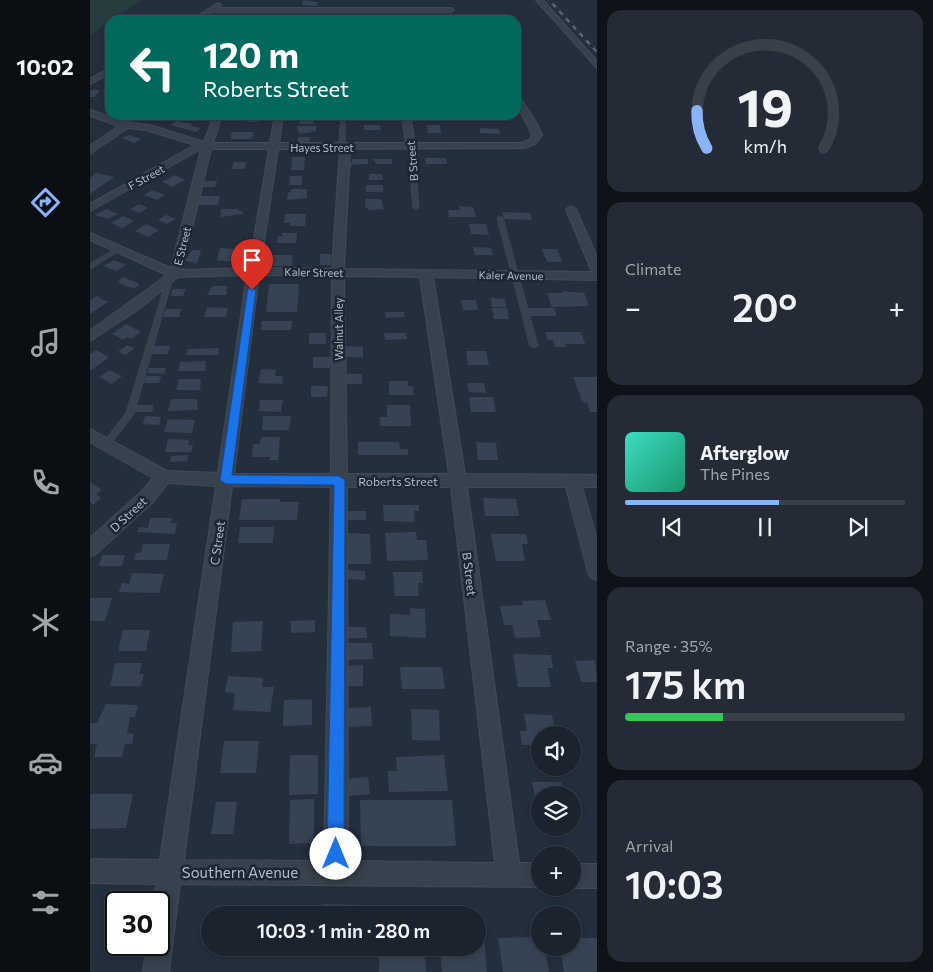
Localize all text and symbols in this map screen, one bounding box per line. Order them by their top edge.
text: 120 m [203,32,299,75]
icon: left [120,35,185,100]
text: 10:02 [16,53,74,80]
text: 19 [737,74,793,138]
text: Roberts Street [203,75,349,102]
text: km/h [743,135,787,157]
street label: B Street [404,140,420,182]
street label: Hayes Street [290,141,354,154]
street label: F Street [126,162,167,192]
icon: directions [28,185,63,220]
street label: E Street [171,225,193,267]
pin [231,239,273,290]
icon: arrive [238,246,266,274]
text: Climate [625,259,681,278]
street label: Kaler Street [284,265,344,279]
street label: Kaler Avenue [478,268,544,282]
text: 20° [732,283,797,330]
text: − [625,290,641,324]
text: + [889,290,905,324]
street label: Walnut Alley [332,297,345,360]
icon: music [28,325,63,360]
text: Afterglow [700,441,789,464]
text: The Pines [700,464,770,483]
icon: phone [28,465,63,500]
street label: Roberts Street [358,474,438,488]
street label: D Street [107,493,149,534]
icon: previous [658,513,686,541]
icon: pause [751,513,779,541]
icon: next [844,513,872,541]
street label: C Street [207,520,227,566]
street label: B Street [460,551,480,597]
icon: climate [28,605,63,640]
text: Range · 35% [625,636,712,655]
text: 175 km [625,660,746,707]
map controls [531,726,581,956]
button: sound [531,726,581,776]
icon: car [28,745,63,780]
button: layers [531,786,581,836]
position arrow [309,827,361,879]
text: Arrival [625,836,673,855]
button: + [531,846,581,896]
text: 10:03 [625,860,724,907]
street label: Southern Avenue [182,863,298,881]
icon: filters [28,885,63,920]
speed limit sign: 30 [105,891,170,956]
button: − [531,906,581,956]
text: 10:03 · 1 min · 280 m [257,919,430,942]

